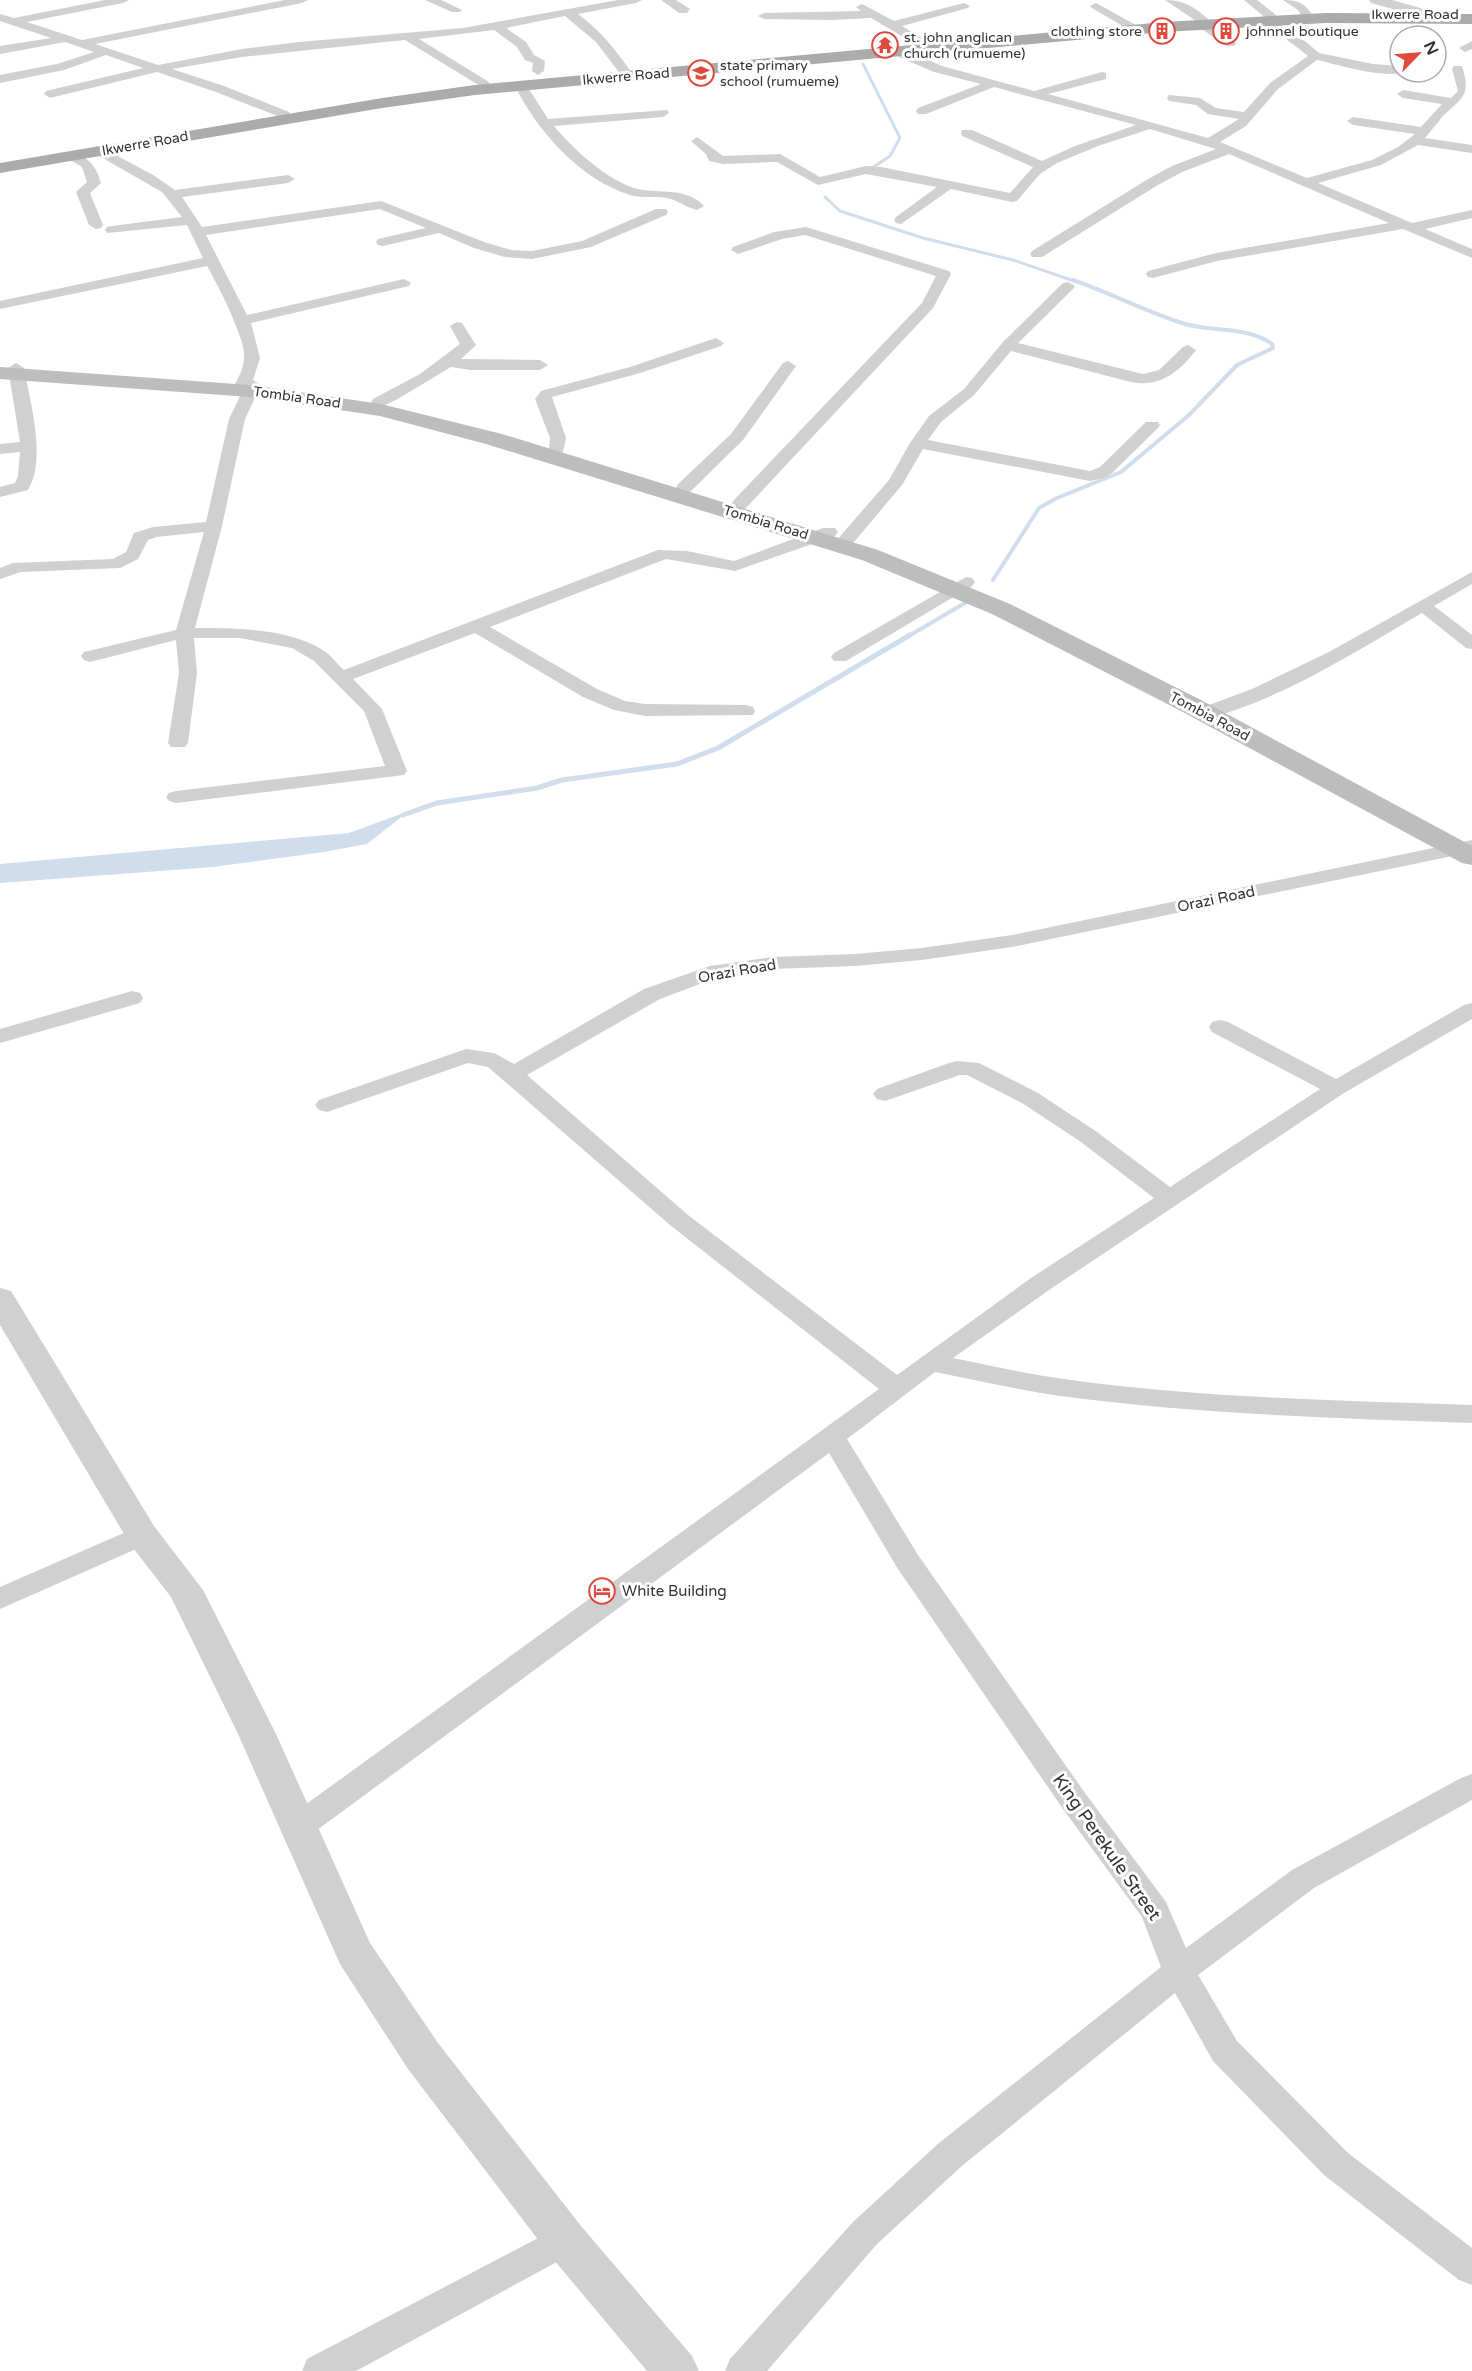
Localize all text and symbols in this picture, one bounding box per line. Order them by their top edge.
street label: Ikwerre Road [1371,6,1459,23]
building icon: clothing store [1147,16,1177,46]
building icon: johnnel boutique [1211,16,1241,46]
place label: clothing store [1051,23,1142,40]
place label: johnnel boutique [1245,23,1359,40]
north arrow [1388,24,1448,84]
place label: st. john anglican church (rumueme) [904,29,1025,62]
temple icon: st. john anglican church (rumueme) [870,30,900,60]
text: N [1419,38,1442,58]
place label: state primary school (rumueme) [720,57,839,90]
school or university icon: state primary school (rumueme) [686,58,716,88]
street label: Ikwerre Road [582,64,670,89]
street label: Ikwerre Road [100,128,190,159]
street label: Tombia Road [252,383,342,412]
street label: Tombia Road [721,501,810,543]
street label: Tombia Road [1167,688,1253,745]
street label: Orazi Road [1175,882,1257,916]
street label: Orazi Road [697,955,777,987]
hotel icon: White Building [587,1576,617,1606]
place label: White Building [622,1582,727,1600]
street label: King Perekule Street [1048,1769,1166,1925]

